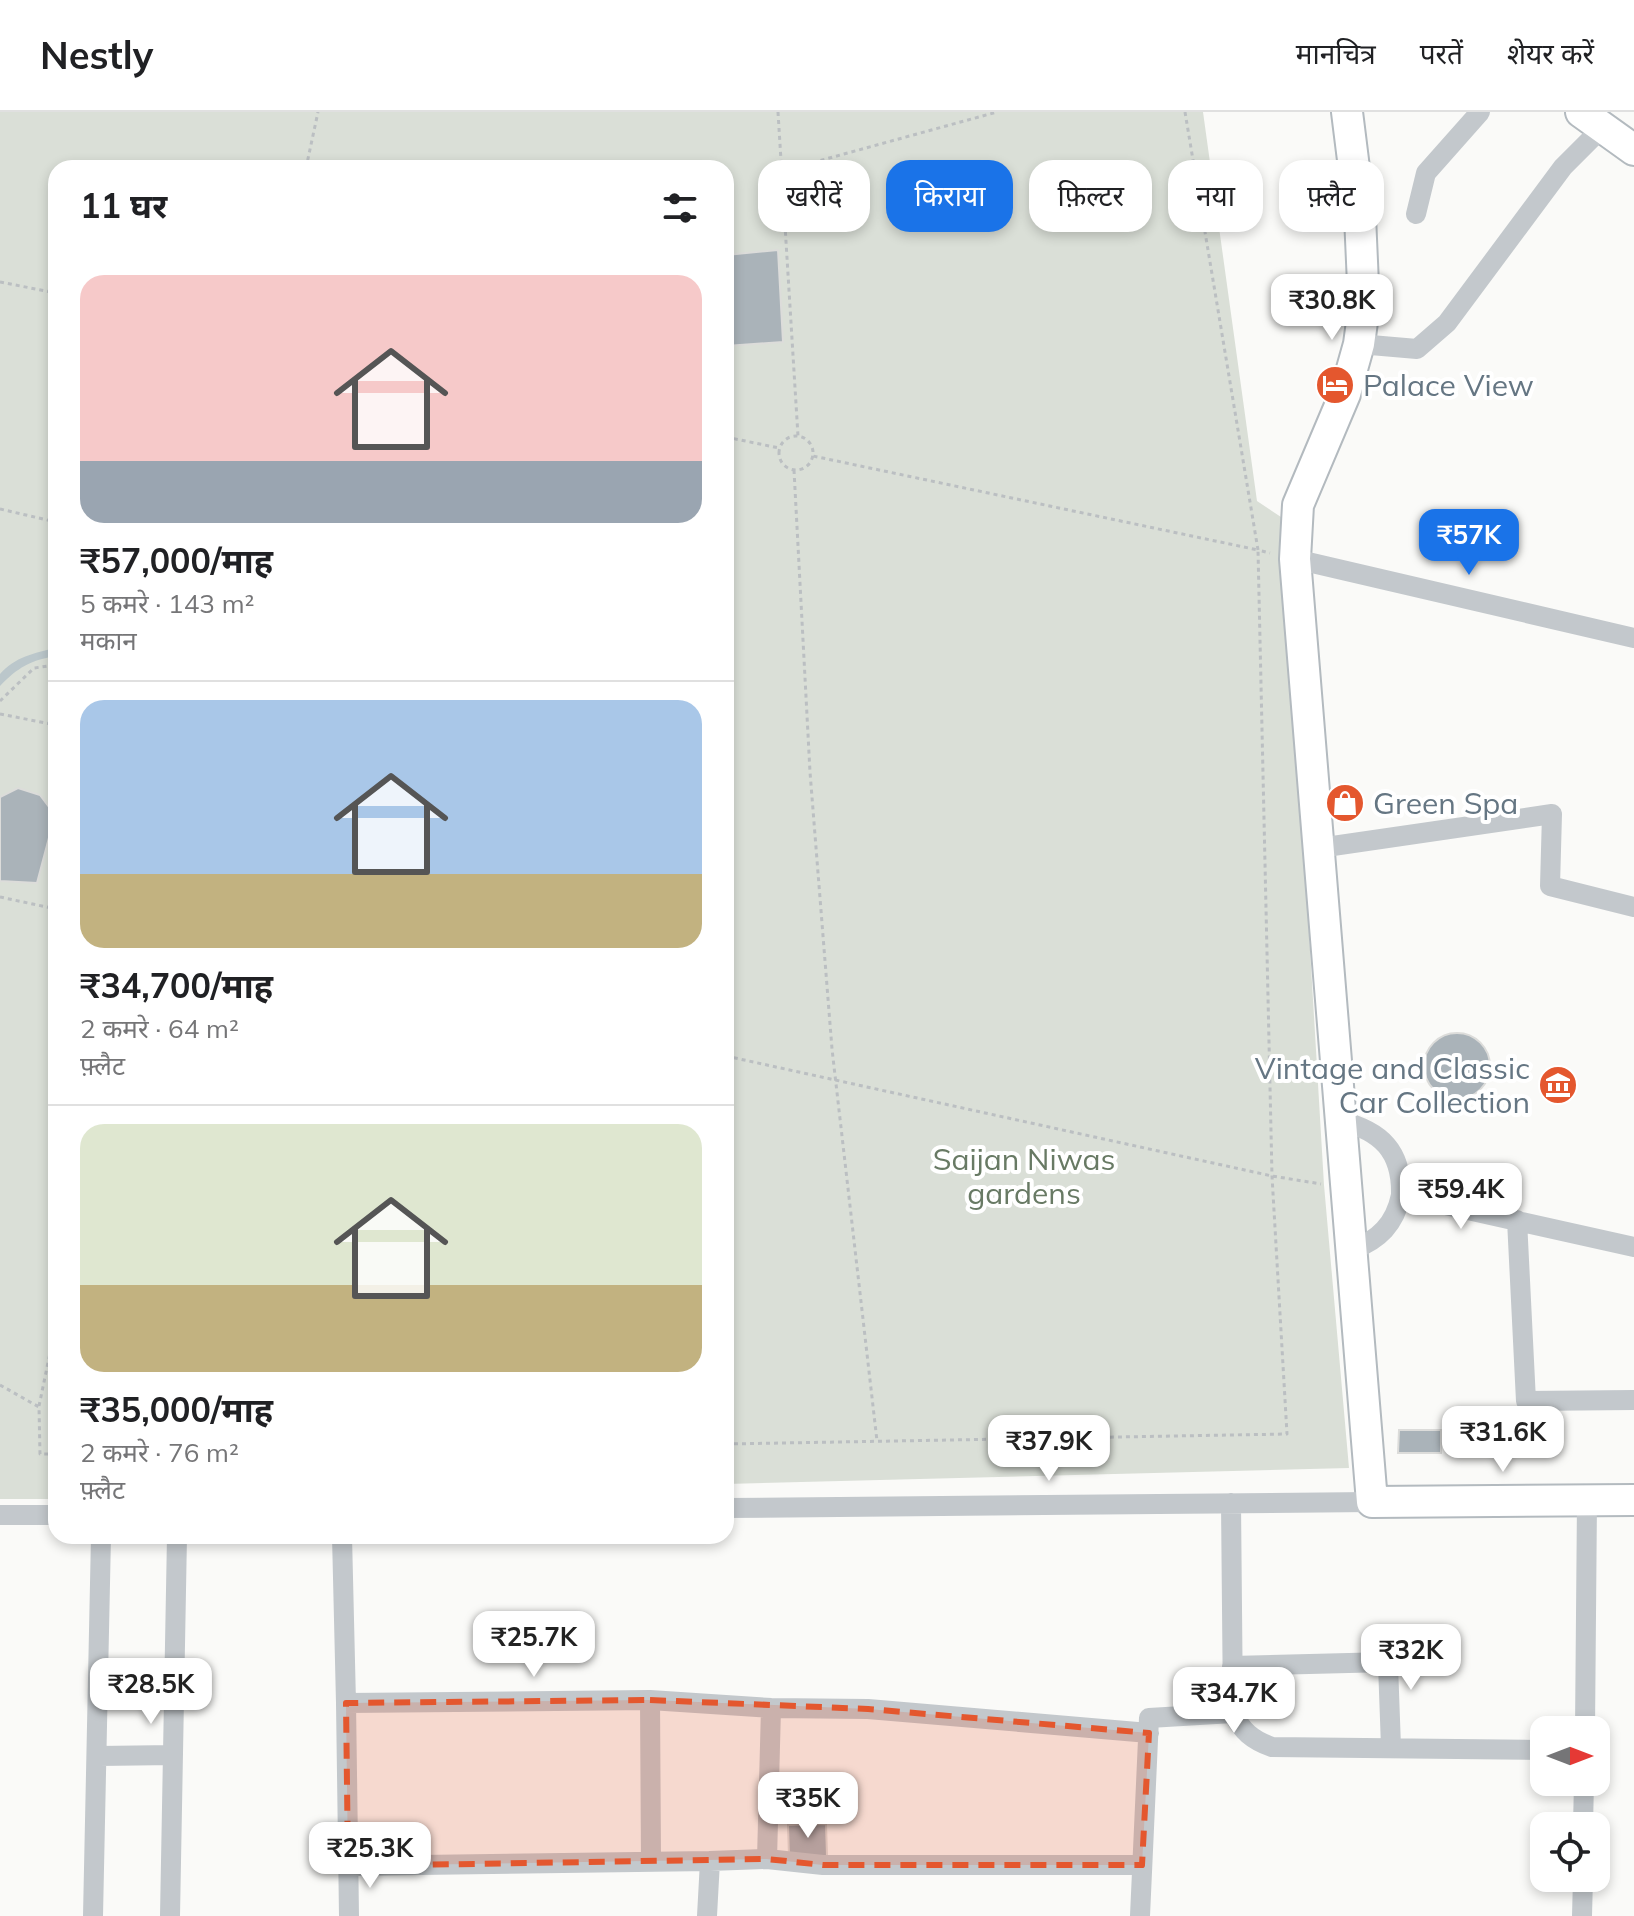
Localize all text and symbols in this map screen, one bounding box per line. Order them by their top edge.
text: Nestly [40,31,153,79]
text: मानचित्र [1296,36,1376,71]
text: परतें [1420,36,1463,71]
text: शेयर करें [1507,36,1594,71]
chip: खरीदें [758,160,870,232]
chip: किराया [886,160,1013,232]
chip: फ़िल्टर [1029,160,1152,232]
chip: नया [1168,160,1263,232]
chip: फ़्लैट [1279,160,1384,232]
text: 11 घर [80,184,167,227]
icon: filters [658,186,702,230]
pin: ₹30.8K [1267,274,1397,342]
text: ₹30.8K [1289,283,1375,316]
icon: home [319,327,463,471]
hotel icon: Palace View [1314,364,1356,406]
place label: Palace View [1363,366,1534,404]
pin: ₹57K [1422,509,1516,577]
text: ₹57K [1437,518,1501,551]
text: ₹57,000/माह [80,539,273,582]
text: 5 कमरे · 143 m² [80,587,254,620]
text: मकान [80,624,137,657]
icon: home [319,752,463,896]
shop icon: Green Spa [1324,782,1366,824]
place label: Green Spa [1373,784,1518,822]
text: ₹34,700/माह [80,964,273,1007]
text: 2 कमरे · 64 m² [80,1012,239,1045]
text: फ़्लैट [80,1049,125,1082]
place label: Vintage and Classic Car Collection [1255,1049,1530,1121]
museum icon: Vintage and Classic Car Collection [1537,1064,1579,1106]
park label: Saijan Niwas gardens [933,1140,1115,1212]
pin: ₹59.4K [1396,1163,1526,1231]
text: ₹59.4K [1418,1172,1504,1205]
icon: home [319,1176,463,1320]
text: ₹35,000/माह [80,1388,273,1431]
pin: ₹31.6K [1438,1406,1568,1474]
pin: ₹37.9K [984,1415,1114,1483]
text: ₹31.6K [1460,1415,1546,1448]
text: ₹37.9K [1006,1424,1092,1457]
text: 2 कमरे · 76 m² [80,1436,239,1469]
text: फ़्लैट [80,1473,125,1506]
pin: ₹25.7K [469,1611,599,1679]
text: ₹25.7K [491,1620,577,1653]
pin: ₹32K [1364,1624,1458,1692]
text: ₹32K [1379,1633,1443,1666]
pin: ₹28.5K [86,1658,216,1726]
text: ₹28.5K [108,1667,194,1700]
pin: ₹34.7K [1169,1667,1299,1735]
text: ₹34.7K [1191,1676,1277,1709]
north arrow [1530,1716,1610,1796]
map controls [1530,1716,1610,1892]
pin: ₹35K [761,1772,855,1840]
text: ₹35K [776,1781,840,1814]
button: locate [1530,1812,1610,1892]
pin: ₹25.3K [305,1822,435,1890]
text: ₹25.3K [327,1831,413,1864]

